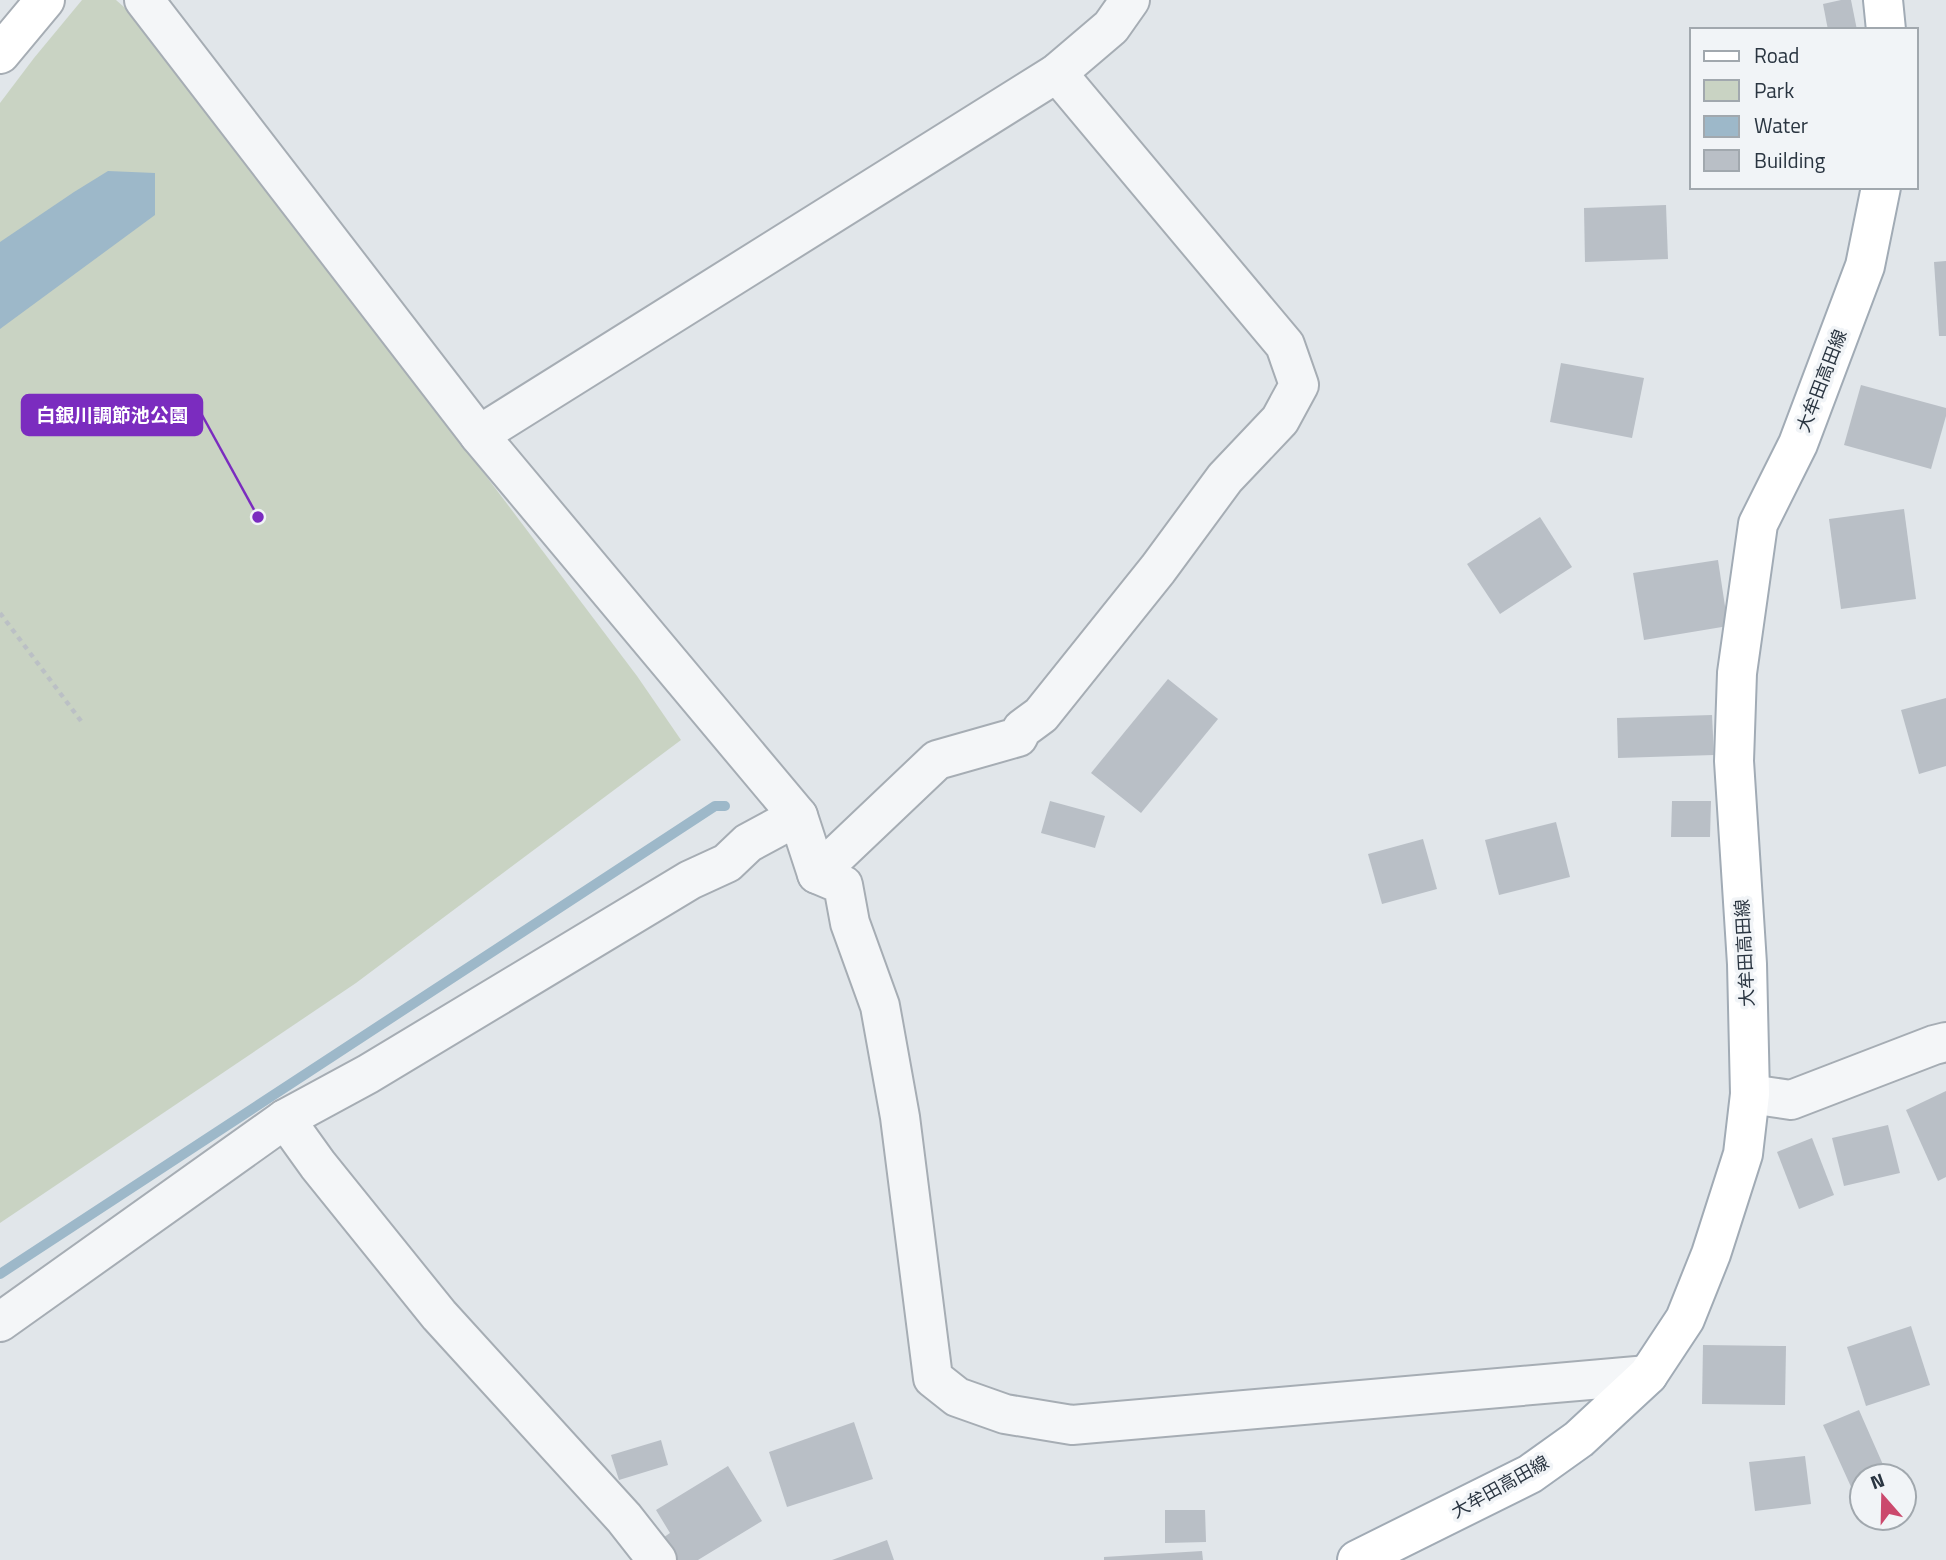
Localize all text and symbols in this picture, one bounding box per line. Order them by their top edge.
legend [1690,28,1918,189]
text: Road [1754,39,1799,71]
text: Park [1754,74,1794,106]
text: Water [1754,109,1808,141]
text: Building [1754,144,1826,176]
street label: 大牟田高田線 [1790,326,1853,436]
callout: 白銀川調節池公園 [22,395,202,435]
text: 白銀川調節池公園 [36,400,188,429]
street label: 大牟田高田線 [1728,898,1761,1008]
street label: 大牟田高田線 [1446,1449,1554,1525]
north arrow [1848,1462,1918,1532]
text: N [1866,1465,1888,1496]

